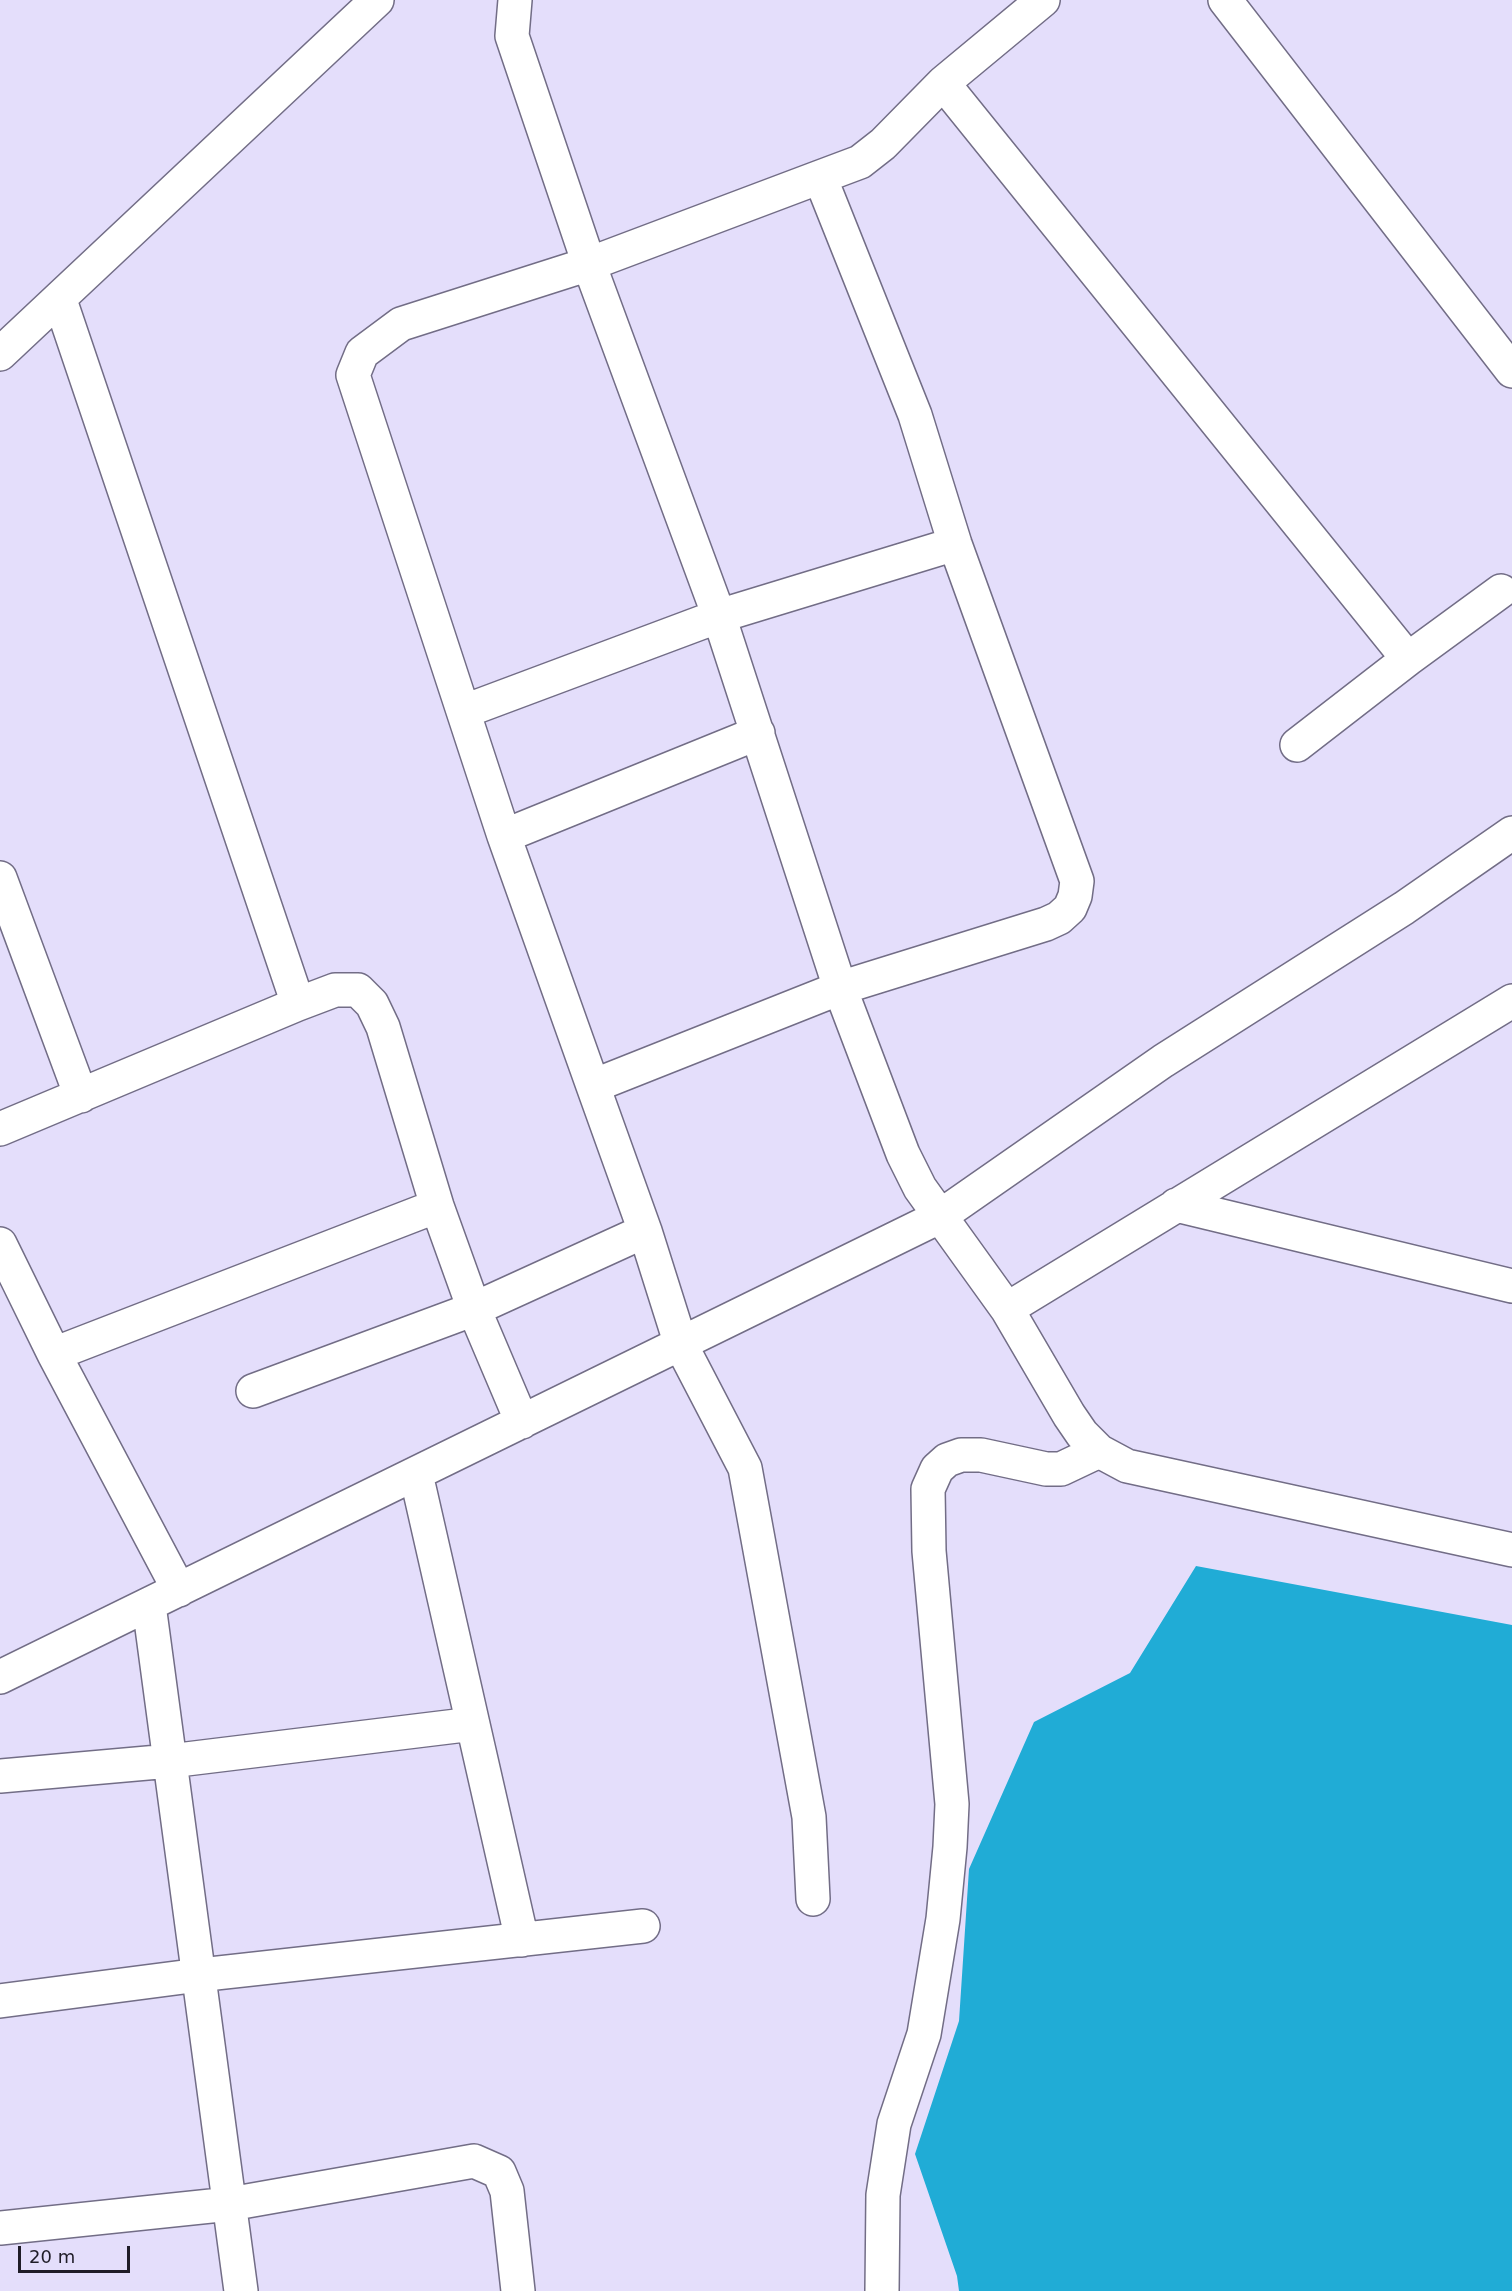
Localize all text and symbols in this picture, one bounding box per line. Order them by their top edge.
scale bar [21,2234,134,2272]
text: 20 m [29,2246,75,2267]

